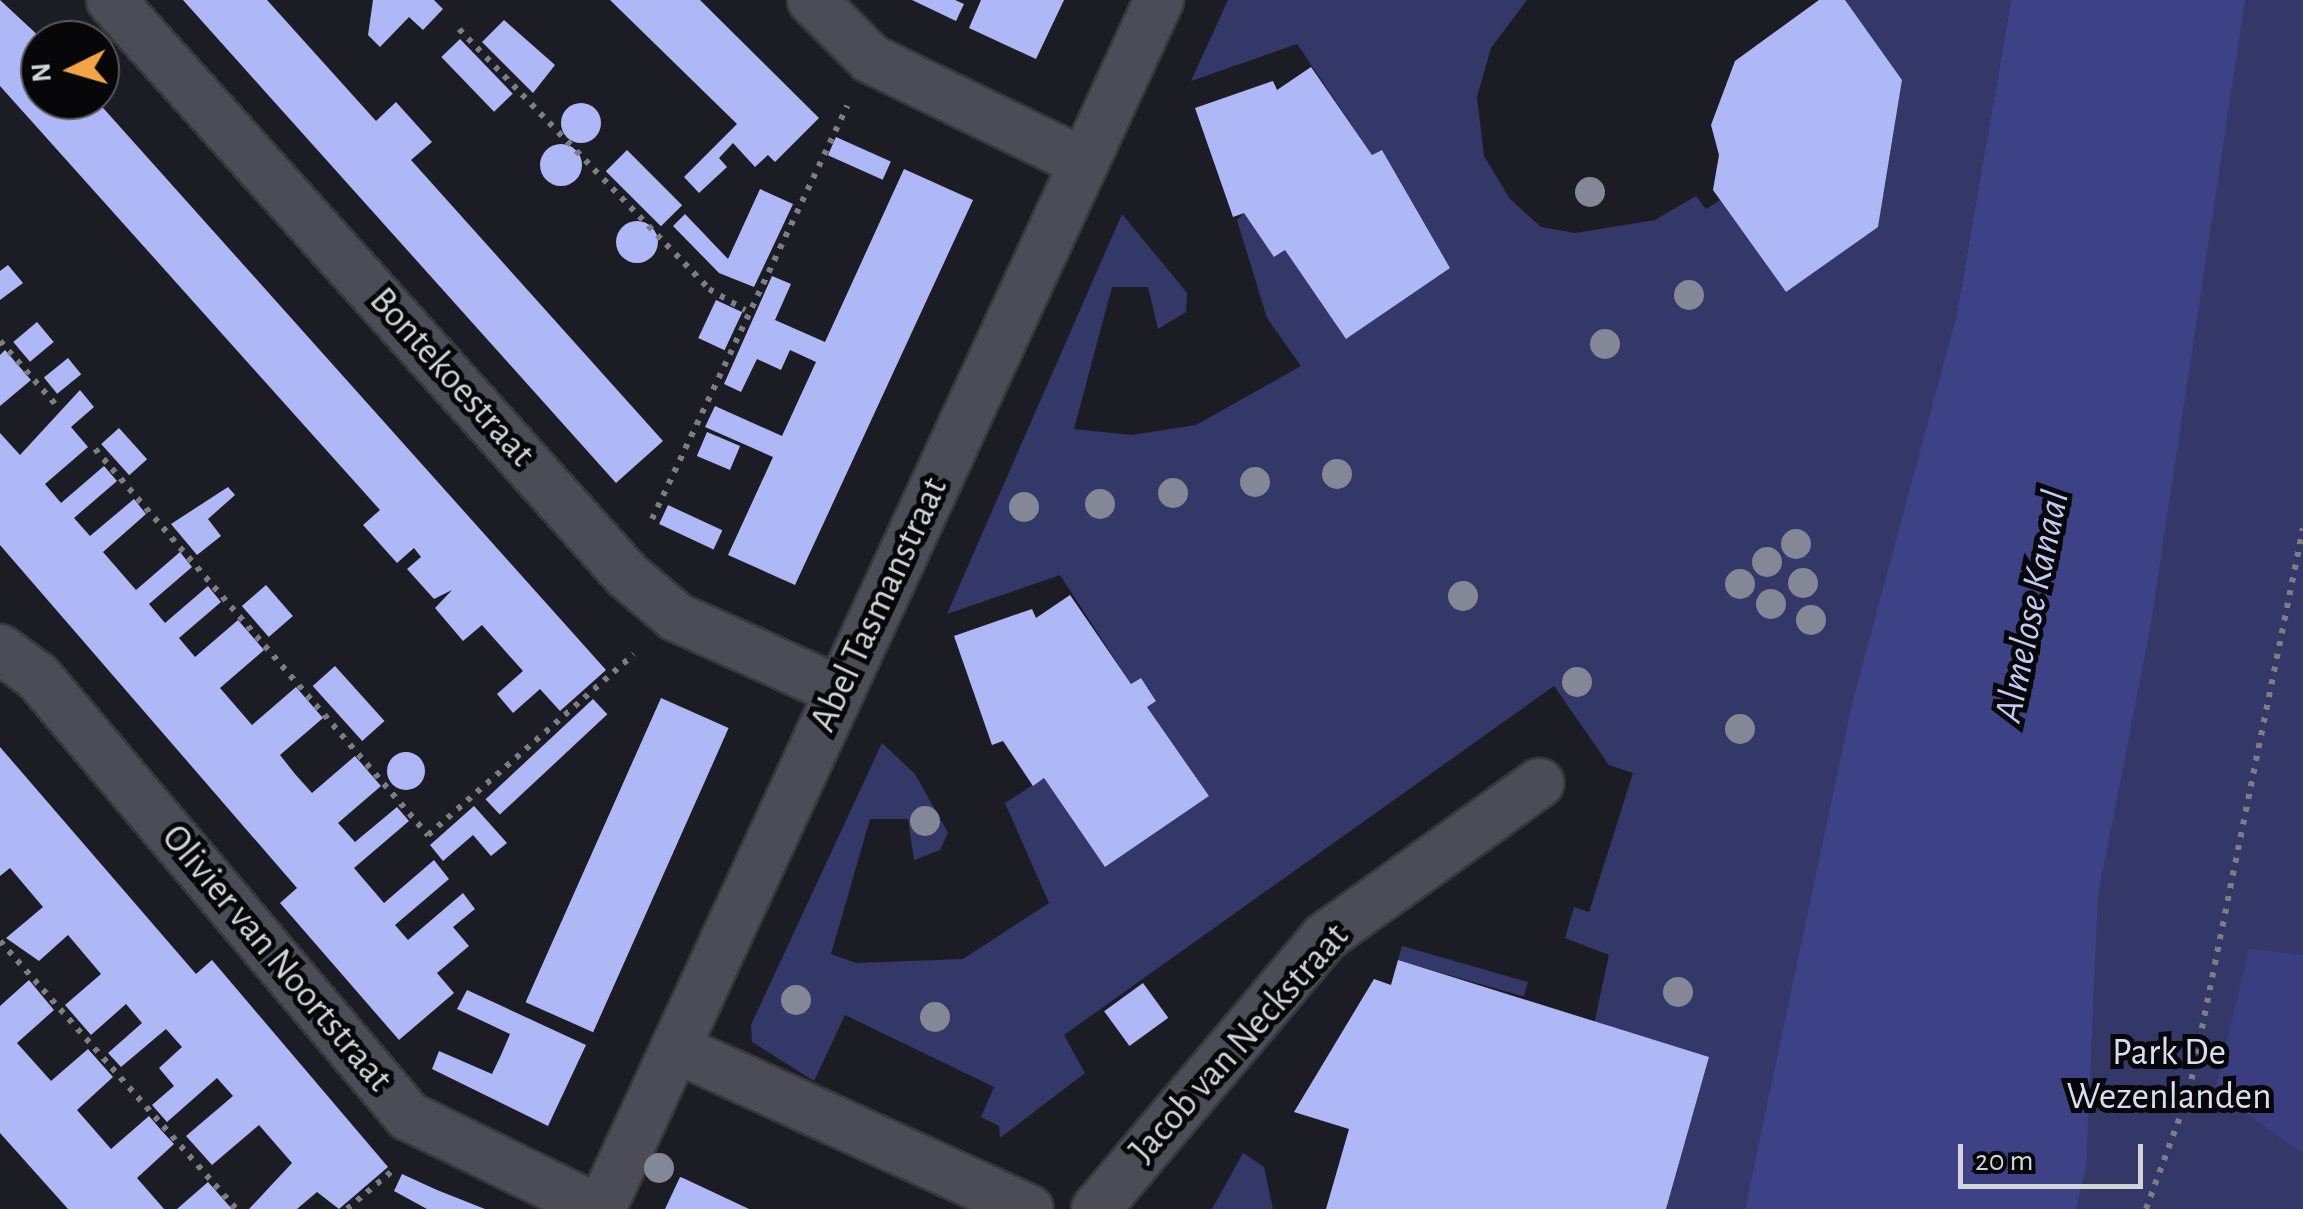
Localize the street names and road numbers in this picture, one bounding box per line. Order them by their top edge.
street label: Bontekoestraat [359,279,543,477]
street label: Abel Tasmanstraat [801,471,959,739]
street label: Olivier van Noortstraat [151,816,401,1102]
street label: Jacob van Neckstraat [1121,915,1359,1173]

